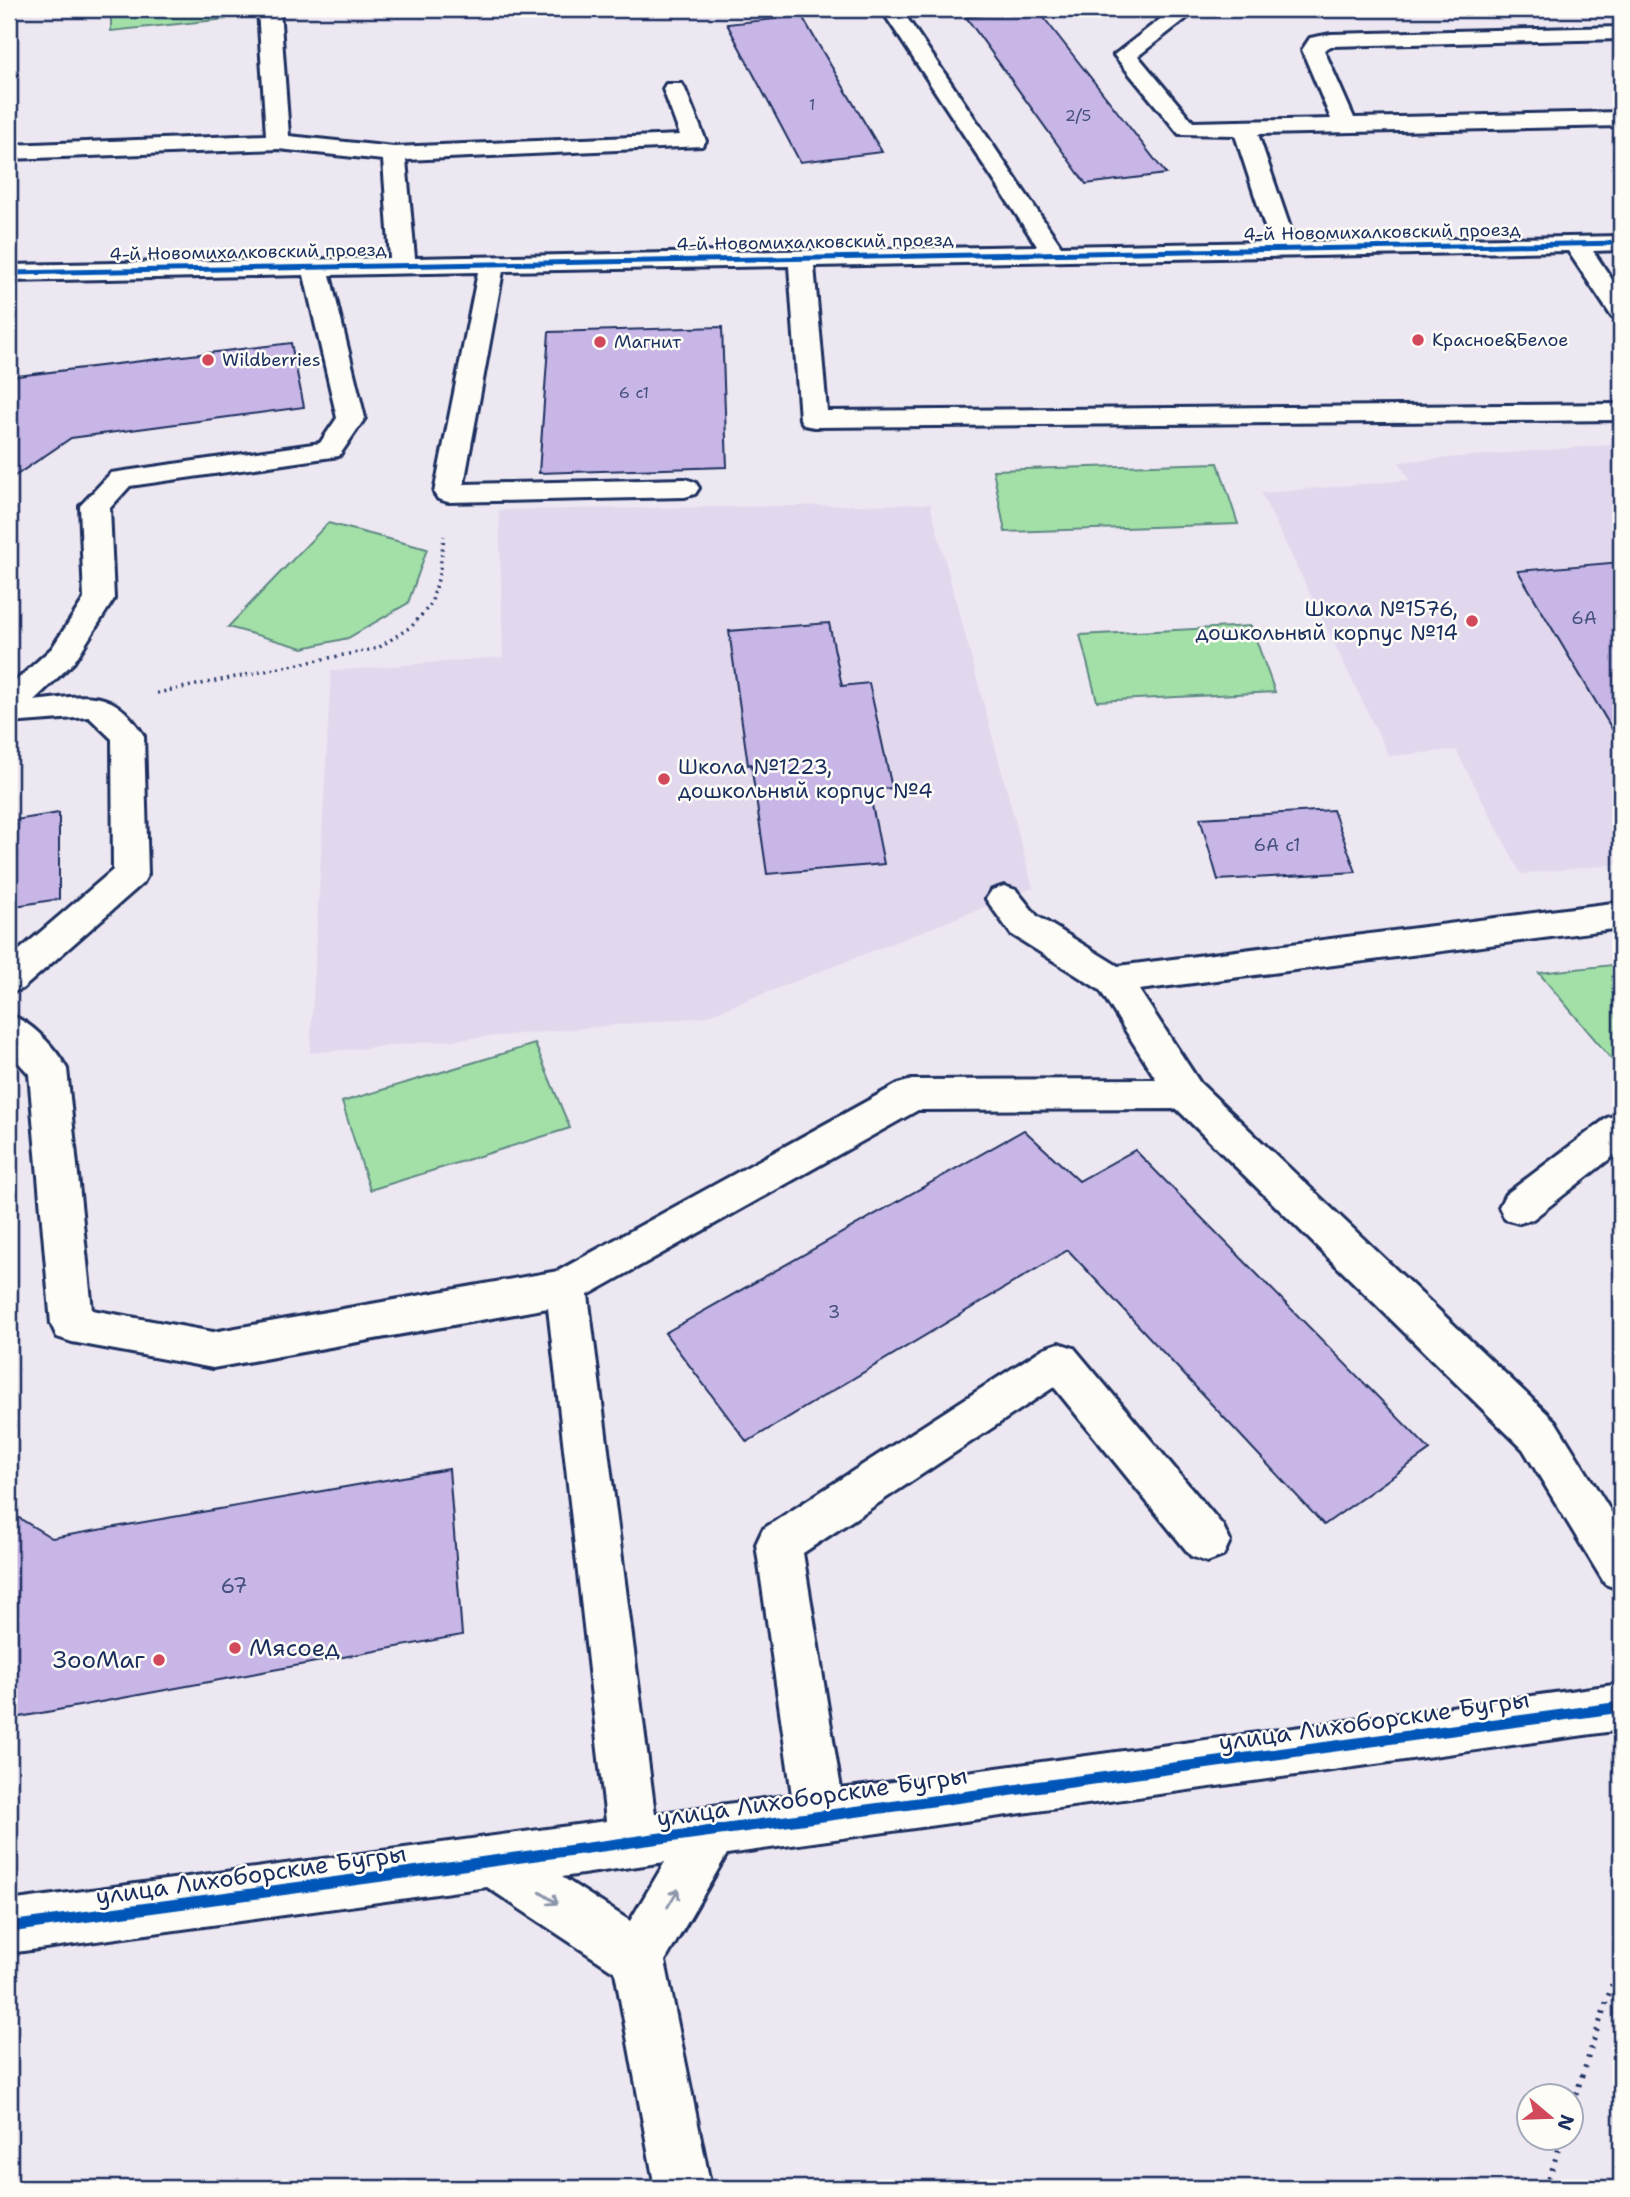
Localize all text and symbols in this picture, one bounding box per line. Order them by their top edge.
house number: 1 [809,94,815,115]
house number: 2/5 [1065,105,1091,126]
street label: 4-й Новомихалковский проезд [1243,218,1522,246]
street label: 4-й Новомихалковский проезд [676,228,955,256]
street label: 4-й Новомихалковский проезд [109,238,388,266]
place label: Красное&Белое [1432,328,1569,352]
place label: Магнит [614,330,682,354]
marker: Красное&Белое [1410,332,1426,348]
marker: Магнит [592,334,608,350]
place label: Wildberries [222,348,321,372]
marker: Wildberries [200,352,216,368]
house number: 6 с1 [619,382,649,403]
place label: Школа №1576, дошкольный корпус №14 [1195,595,1458,647]
house number: 6А [1571,606,1597,630]
marker: Школа №1576, дошкольный корпус №14 [1464,613,1480,629]
place label: Школа №1223, дошкольный корпус №4 [678,753,933,805]
marker: Школа №1223, дошкольный корпус №4 [656,771,672,787]
house number: 6А с1 [1253,833,1301,857]
house number: 3 [828,1300,840,1324]
house number: 67 [220,1572,248,1600]
place label: Мясоед [249,1632,340,1664]
marker: Мясоед [227,1640,243,1656]
place label: ЗооМаг [53,1644,145,1676]
marker: ЗооМаг [151,1652,167,1668]
street label: улица Лихоборские Бугры [1217,1683,1531,1759]
street label: улица Лихоборские Бугры [655,1759,969,1835]
street label: улица Лихоборские Бугры [94,1837,408,1913]
one-way arrow [666,1889,680,1909]
one-way arrow [539,1891,558,1905]
north arrow [1514,2082,1584,2152]
text: N [1551,2111,1580,2134]

